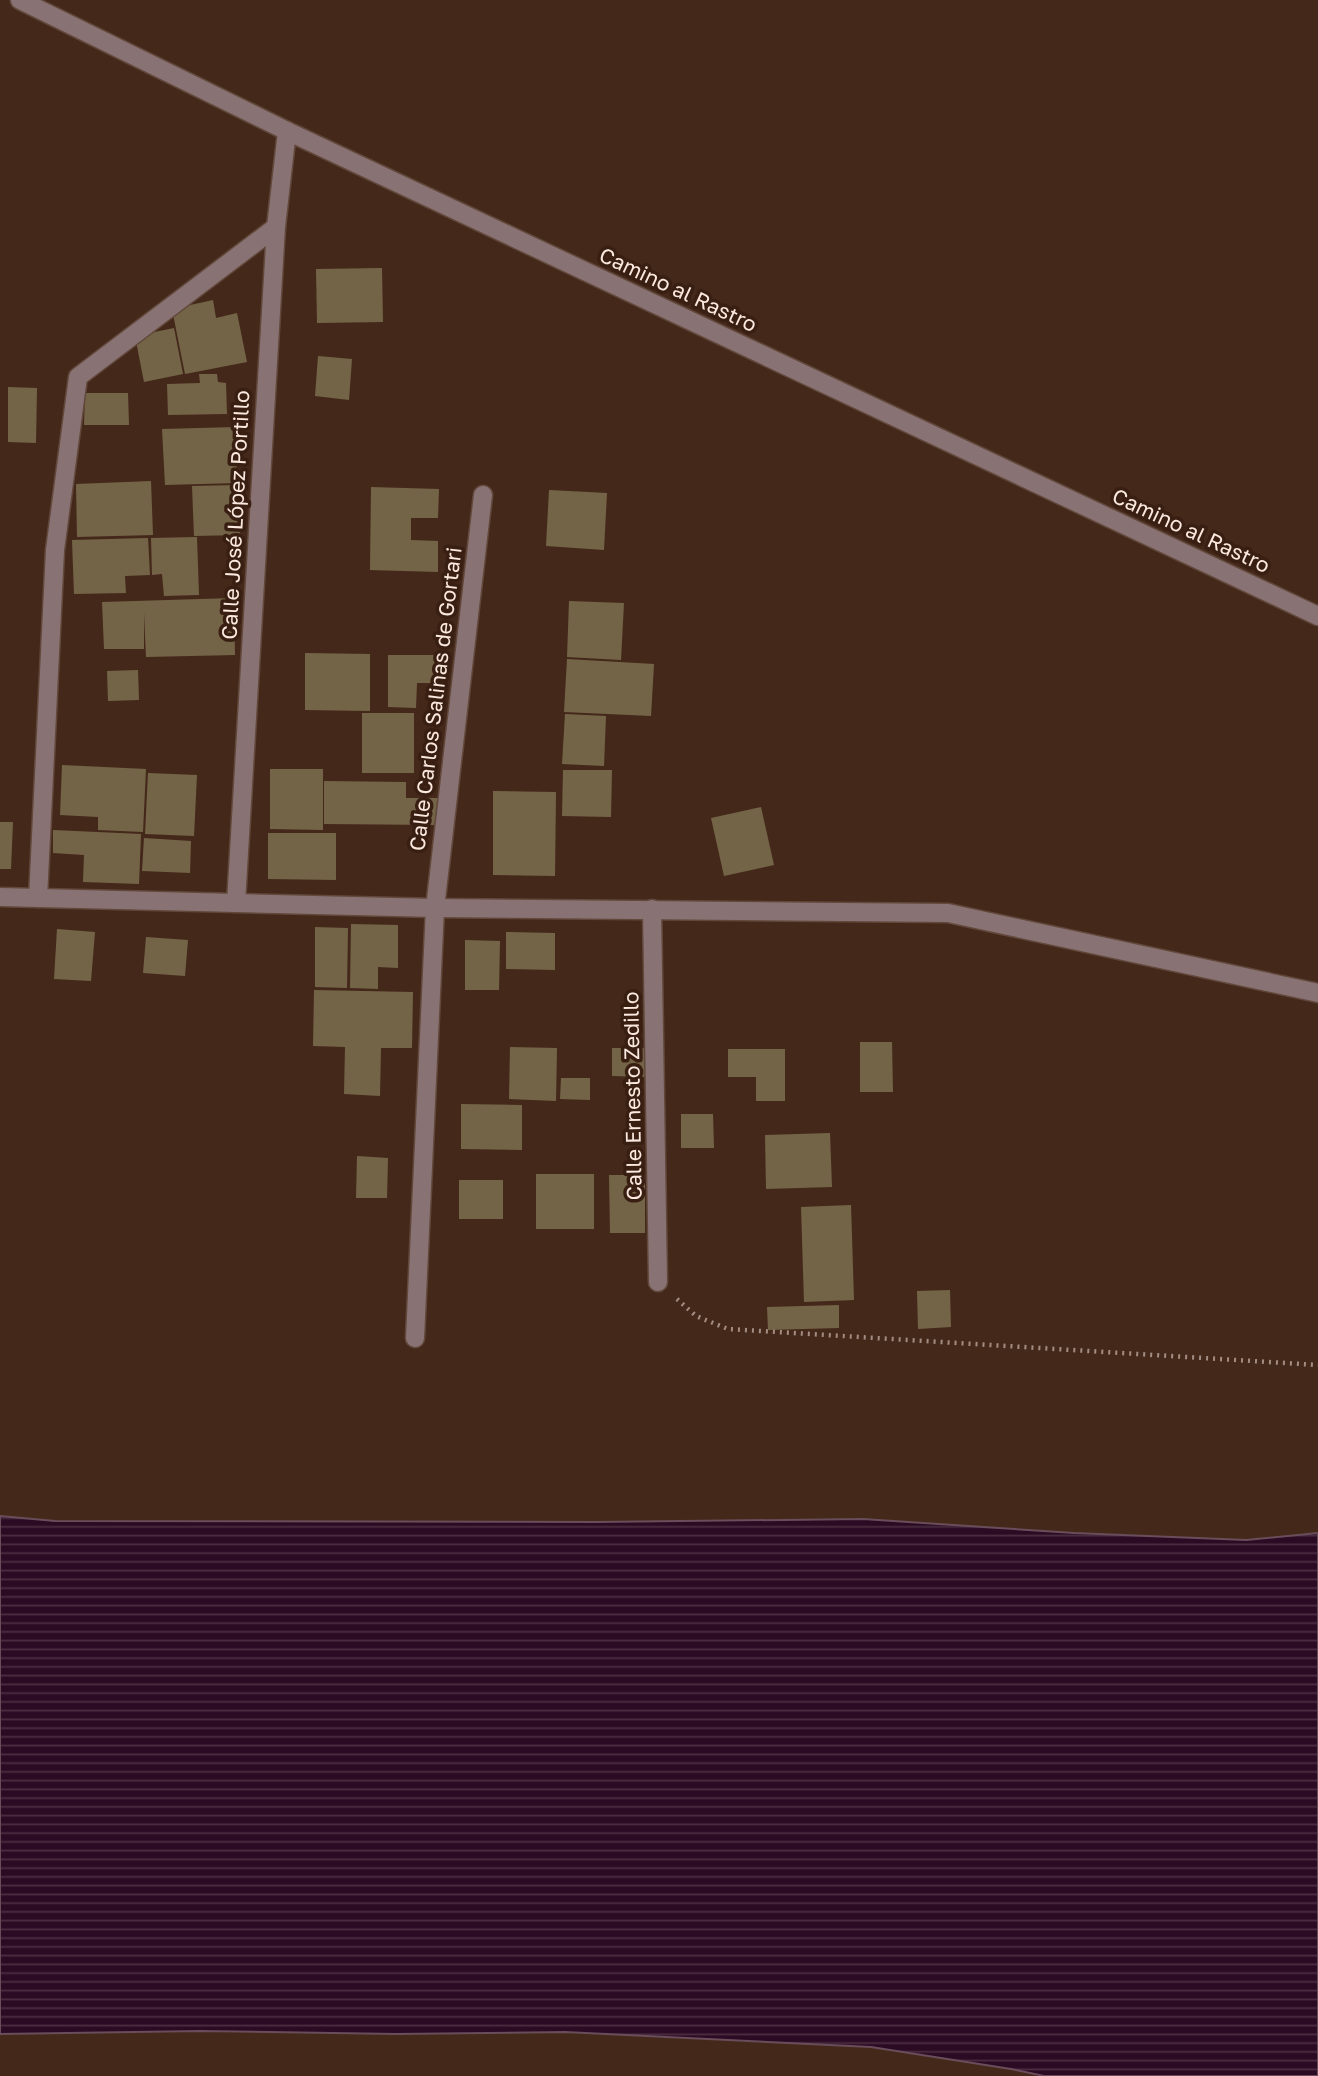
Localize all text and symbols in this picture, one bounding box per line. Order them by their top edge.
street label: Camino al Rastro [595,241,761,337]
street label: Calle José López Portillo [215,390,255,640]
street label: Camino al Rastro [1108,482,1274,578]
street label: Calle Carlos Salinas de Gortari [403,545,467,852]
street label: Calle Ernesto Zedillo [617,991,647,1201]

